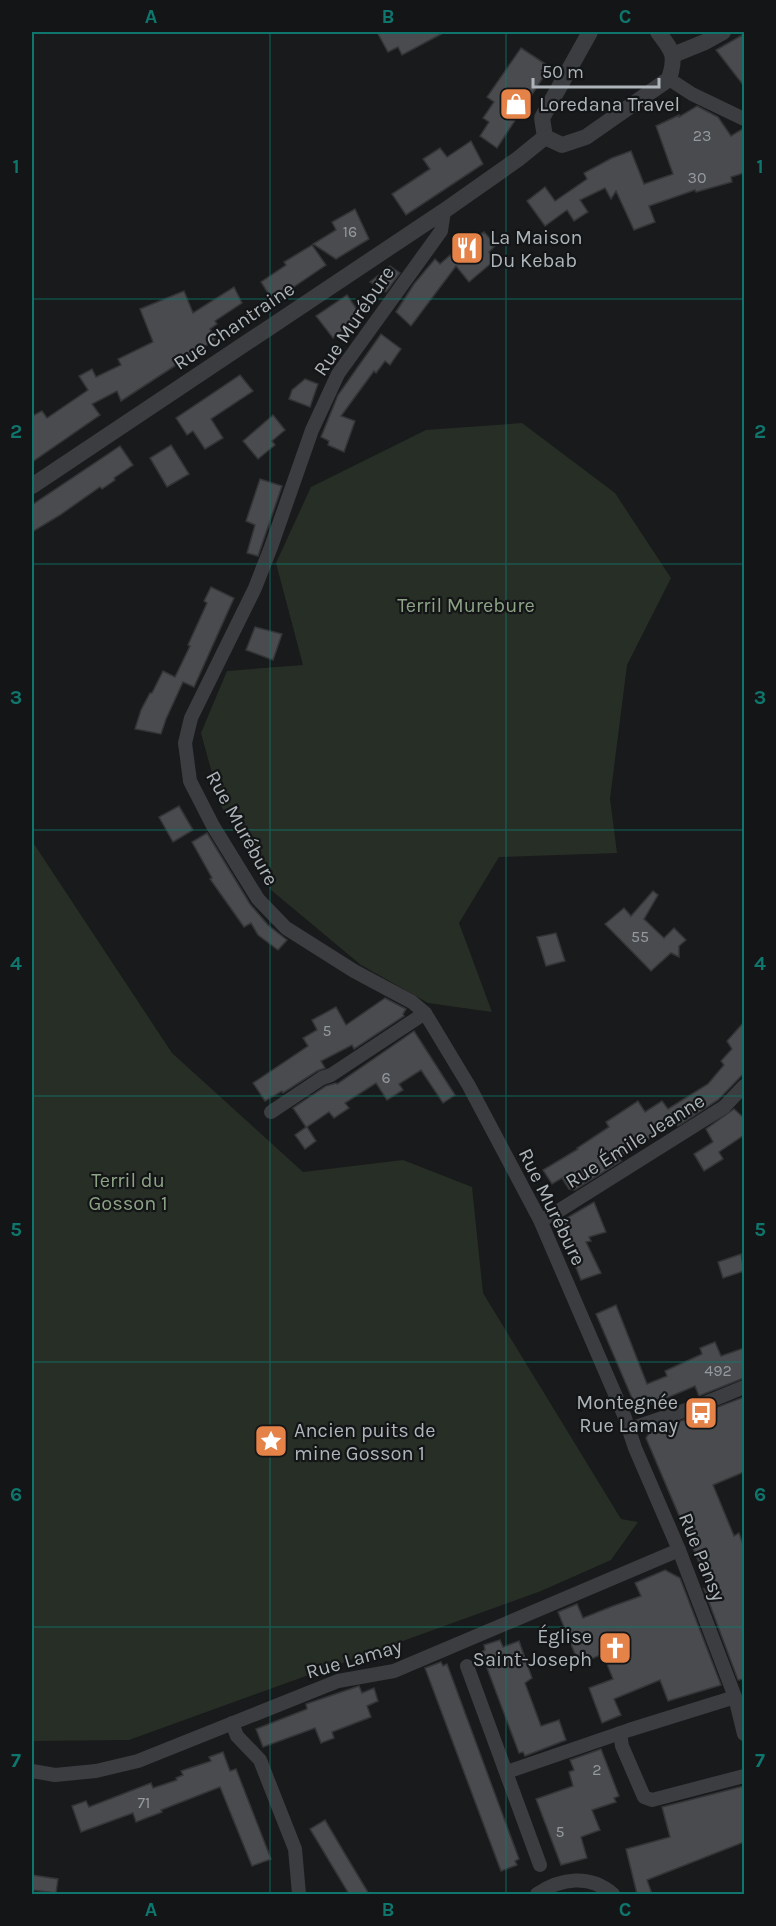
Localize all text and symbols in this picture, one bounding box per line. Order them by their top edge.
text: A [145,5,158,28]
text: B [382,5,394,28]
text: C [619,5,631,28]
scale bar [533,51,659,89]
text: 50 m [542,61,584,83]
shop icon: Loredana Travel [498,86,534,122]
place label: Loredana Travel [539,93,680,116]
house number: 23 [693,126,711,145]
text: 1 [12,155,20,178]
text: 1 [756,155,764,178]
house number: 30 [688,168,706,187]
house number: 16 [343,222,357,241]
place label: La Maison Du Kebab [490,226,583,272]
restaurant icon: La Maison Du Kebab [449,230,485,266]
street label: Rue Murébure [309,262,399,380]
street label: Rue Chantraine [169,277,299,375]
text: 2 [10,420,22,443]
text: 2 [754,420,766,443]
park label: Terril Murebure [397,594,535,617]
text: 3 [10,686,22,709]
text: 3 [754,686,766,709]
street label: Rue Murébure [201,767,283,889]
house number: 55 [631,927,649,946]
text: 4 [10,952,22,975]
text: 4 [754,952,766,975]
house number: 5 [322,1021,332,1040]
house number: 6 [381,1068,391,1087]
street label: Rue Émile Jeanne [561,1088,709,1193]
street label: Rue Murébure [514,1145,590,1269]
park label: Terril du Gosson 1 [88,1169,168,1215]
text: 5 [10,1218,22,1241]
text: 5 [754,1218,766,1241]
house number: 492 [704,1361,732,1380]
place label: Montegnée Rue Lamay [576,1391,678,1437]
bus stop icon: Montegnée Rue Lamay [683,1395,719,1431]
place label: Ancien puits de mine Gosson 1 [294,1419,436,1465]
place icon: Ancien puits de mine Gosson 1 [253,1423,289,1459]
text: 6 [10,1483,22,1506]
text: 6 [754,1483,766,1506]
street label: Rue Pansy [674,1510,730,1604]
place label: Église Saint-Joseph [473,1624,592,1671]
church icon: Église Saint-Joseph [597,1630,633,1666]
street label: Rue Lamay [303,1634,405,1684]
text: 7 [11,1749,21,1772]
text: 7 [755,1749,765,1772]
house number: 2 [592,1760,602,1779]
house number: 71 [138,1793,150,1812]
house number: 5 [555,1822,565,1841]
text: A [145,1898,158,1921]
text: B [382,1898,394,1921]
text: C [619,1898,631,1921]

